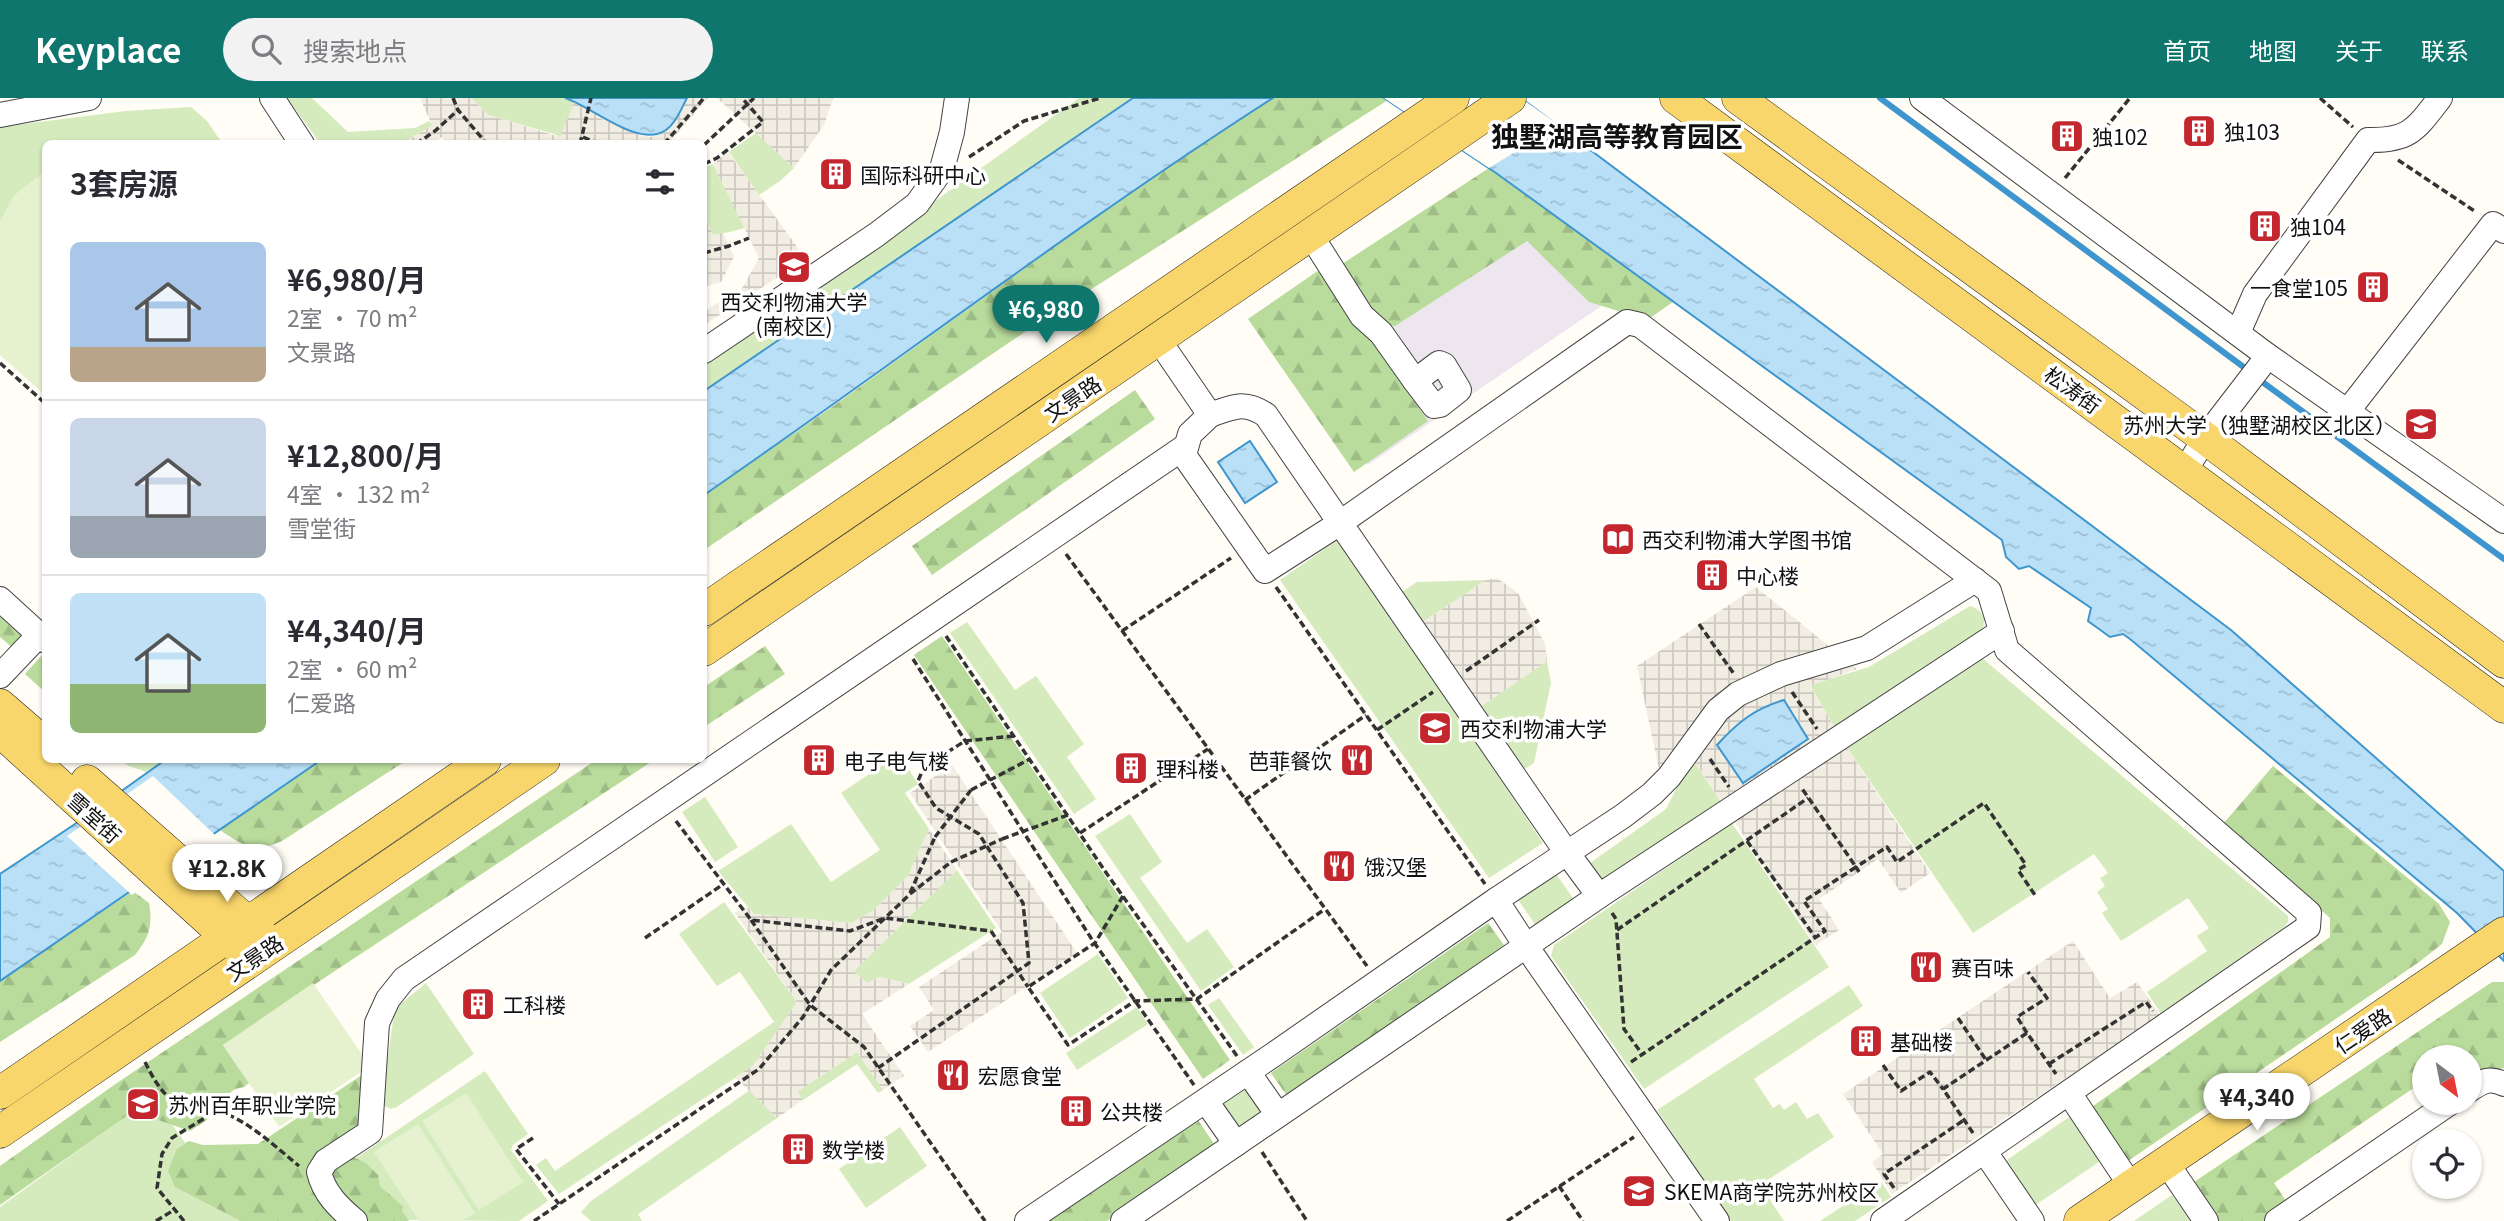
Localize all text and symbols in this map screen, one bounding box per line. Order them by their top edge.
search box [223,18,713,81]
text: Keyplace [35,25,181,73]
icon: search [247,30,285,68]
text: 搜索地点 [303,31,407,68]
text: 首页 [2163,32,2211,67]
text: 地图 [2249,32,2297,67]
text: 关于 [2335,32,2383,67]
text: 联系 [2421,32,2469,67]
building icon: 独103 [2180,112,2218,150]
district label: 独墅湖高等教育园区 [1491,115,1743,155]
place label: 独103 [2224,116,2280,146]
building icon: 独102 [2048,117,2086,155]
place label: 独102 [2092,121,2148,151]
building icon: 国际科研中心 [817,155,855,193]
place label: 国际科研中心 [860,159,986,189]
text: 3套房源 [70,160,178,204]
icon: filters [641,163,679,201]
building icon: 独104 [2246,207,2284,245]
place label: 独104 [2290,211,2346,241]
school or university icon: 西交利物浦大学 (南校区) [775,248,813,286]
text: ¥6,980/月 [287,256,427,300]
building icon: 一食堂105 [2354,268,2392,306]
icon: home [126,270,210,354]
place label: 一食堂105 [2250,272,2348,302]
place label: 西交利物浦大学 (南校区) [721,286,868,340]
pin: ¥6,980 [989,286,1103,345]
text: ¥6,980 [1008,291,1084,325]
text: 2室 · 70 m² [287,300,418,334]
text: 文景路 [287,334,356,368]
street label: 松涛街 [2039,358,2107,420]
street label: 文景路 [1037,368,1107,428]
school or university icon: 苏州大学（独墅湖校区北区） [2402,405,2440,443]
place label: 苏州大学（独墅湖校区北区） [2123,409,2396,439]
text: ¥12,800/月 [287,432,445,476]
icon: home [126,446,210,530]
text: 4室 · 132 m² [287,476,430,510]
text: 雪堂街 [287,510,356,544]
library icon: 西交利物浦大学图书馆 [1599,520,1637,558]
place label: 西交利物浦大学图书馆 [1642,524,1852,554]
building icon: 中心楼 [1693,556,1731,594]
place label: 中心楼 [1736,560,1799,590]
text: ¥4,340/月 [287,607,427,651]
icon: home [126,621,210,705]
text: 2室 · 60 m² [287,651,418,685]
text: 仁爱路 [287,685,356,719]
school or university icon: 西交利物浦大学 [1416,709,1454,747]
place label: 西交利物浦大学 [1460,713,1607,743]
building icon: 电子电气楼 [800,741,838,779]
restaurant icon: 芭菲餐饮 [1338,741,1376,779]
place label: 电子电气楼 [844,745,949,775]
place label: 芭菲餐饮 [1248,745,1332,775]
building icon: 理科楼 [1112,749,1150,787]
place label: 理科楼 [1156,753,1219,783]
street label: 雪堂街 [62,785,128,849]
pin: ¥12.8K [170,844,284,904]
restaurant icon: 饿汉堡 [1320,847,1358,885]
text: ¥12.8K [188,850,266,884]
place label: 饿汉堡 [1364,851,1427,881]
street label: 文景路 [219,927,289,987]
restaurant icon: 赛百味 [1907,948,1945,986]
place label: 赛百味 [1951,952,2014,982]
building icon: 工科楼 [459,985,497,1023]
place label: 工科楼 [503,989,566,1019]
street label: 仁爱路 [2327,1000,2397,1060]
building icon: 基础楼 [1847,1022,1885,1060]
place label: 基础楼 [1890,1026,1953,1056]
north arrow [2412,1045,2482,1115]
map controls [2412,1045,2482,1199]
restaurant icon: 宏愿食堂 [934,1056,972,1094]
place label: 宏愿食堂 [978,1060,1062,1090]
pin: ¥4,340 [2200,1074,2314,1133]
text: ¥4,340 [2219,1079,2295,1113]
school or university icon: 苏州百年职业学院 [124,1085,162,1123]
place label: 苏州百年职业学院 [168,1089,336,1119]
building icon: 公共楼 [1057,1092,1095,1130]
place label: 公共楼 [1100,1096,1163,1126]
button: locate [2412,1129,2482,1199]
building icon: 数学楼 [779,1130,817,1168]
place label: 数学楼 [822,1134,885,1164]
school or university icon: SKEMA商学院苏州校区 [1620,1172,1658,1210]
place label: SKEMA商学院苏州校区 [1664,1176,1879,1206]

